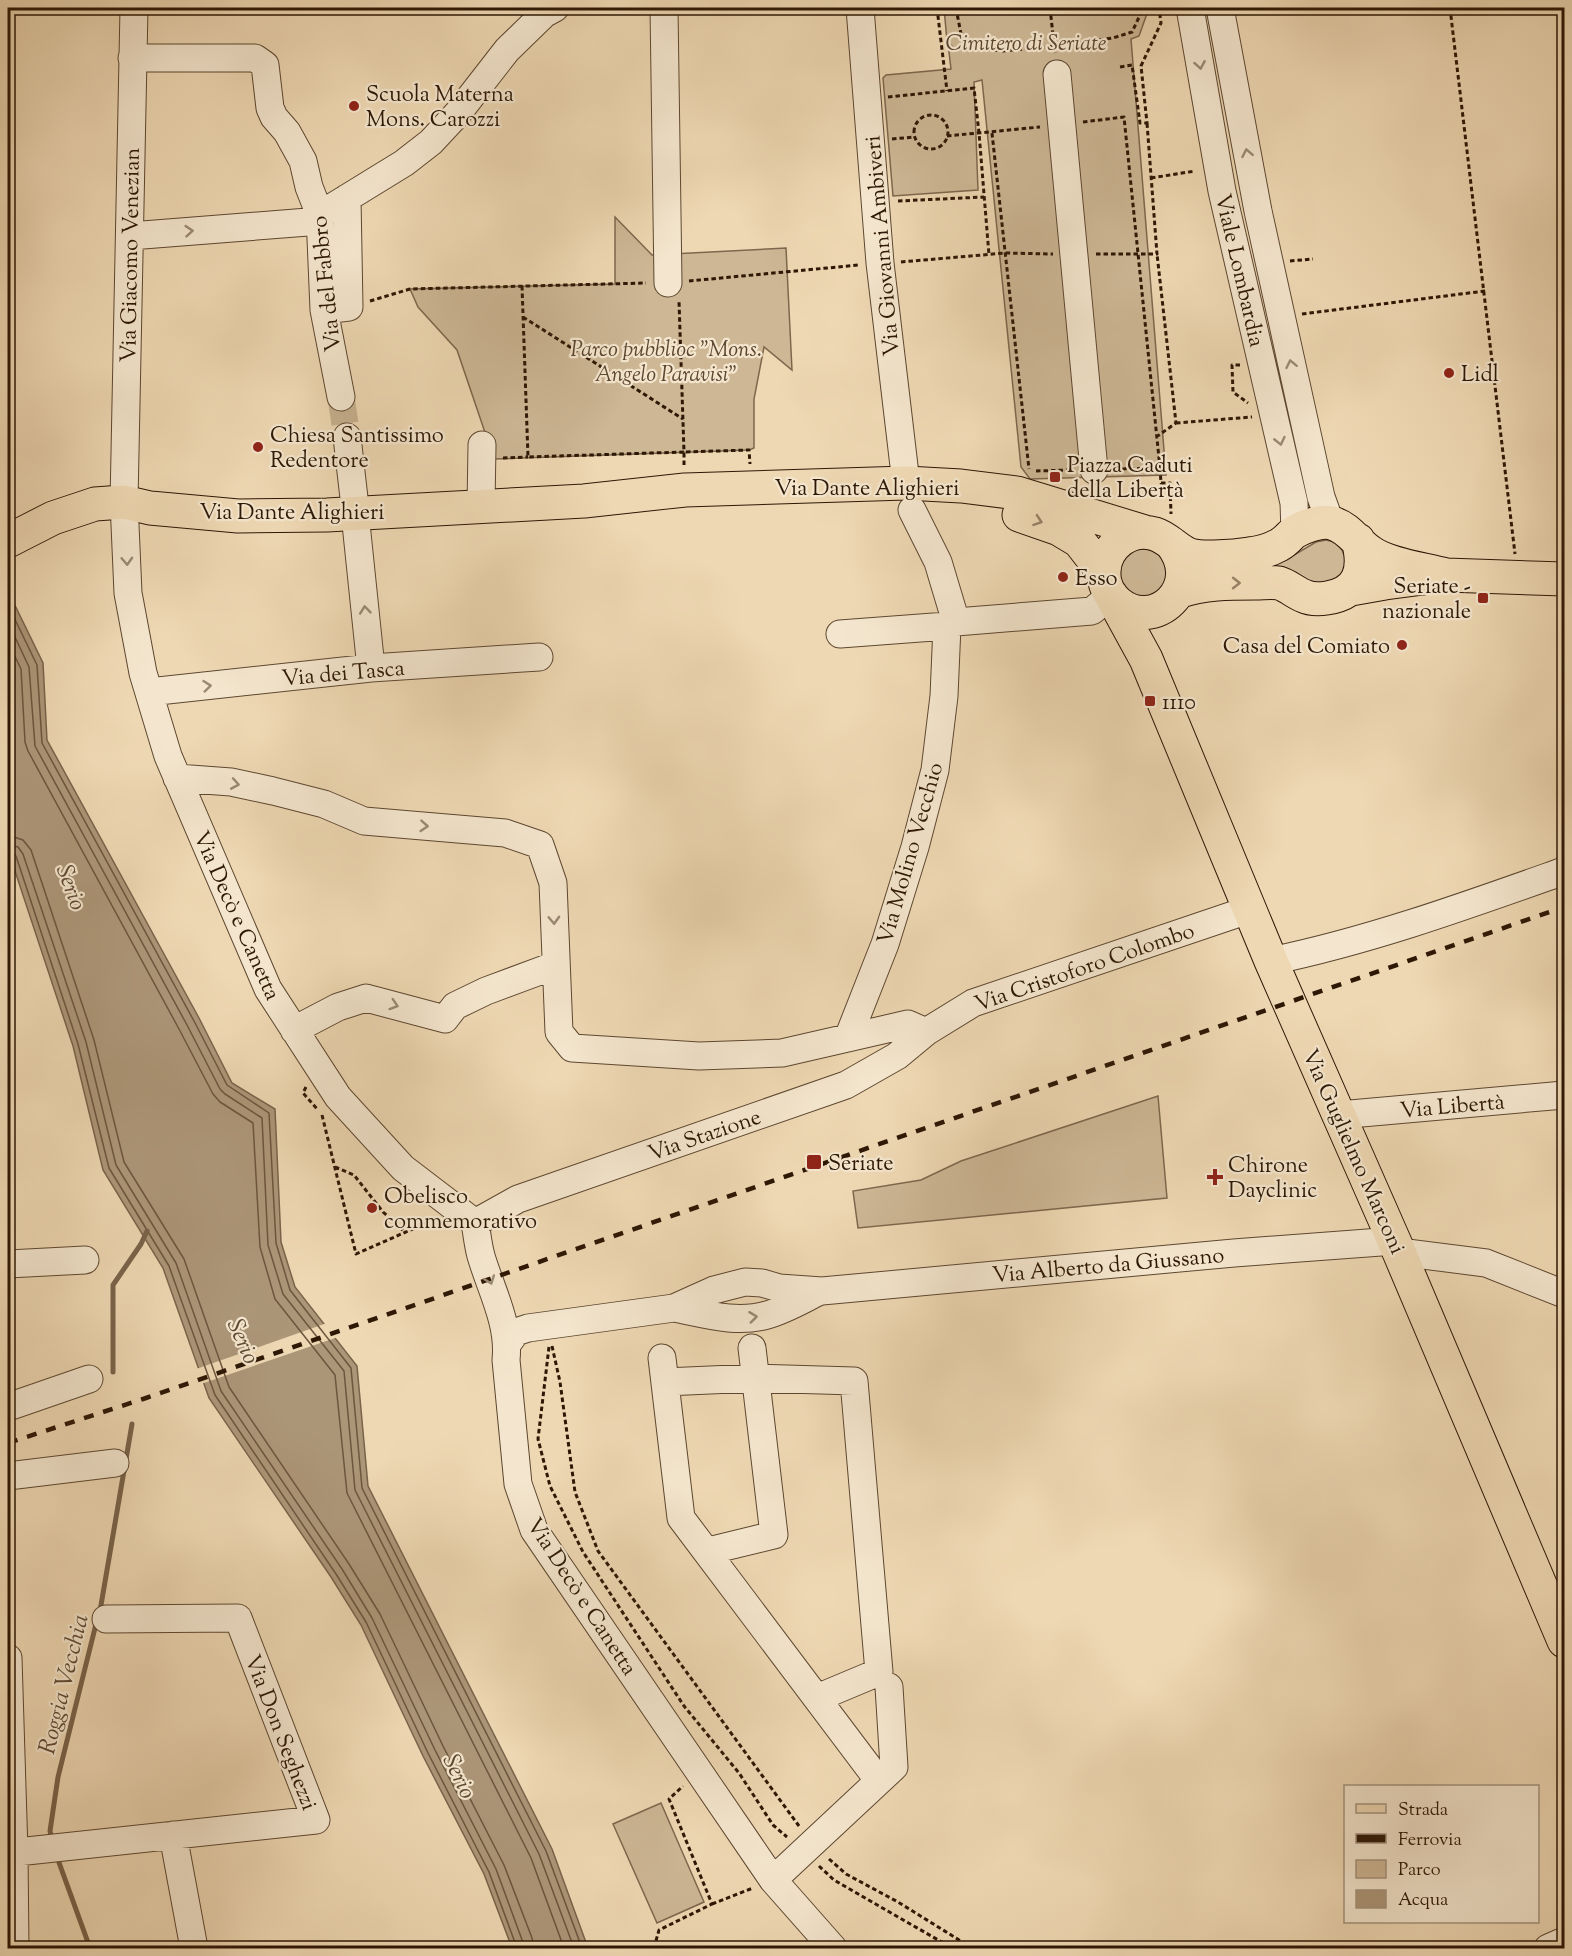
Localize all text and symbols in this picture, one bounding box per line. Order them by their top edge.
park label: Cimitero di Seriate [945,29,1107,61]
one-way arrow [1194,60,1206,70]
place label: Scuola Materna Mons. Carozzi [366,80,514,137]
marker: Scuola Materna Mons. Carozzi [347,99,361,113]
street label: Via Giovanni Ambiveri [858,134,910,357]
street label: Via Giacomo Venezian [114,147,150,363]
one-way arrow [1241,148,1254,158]
street label: Viale Lombardia [1205,191,1271,350]
street label: Via del Fabbro [305,214,351,353]
one-way arrow [184,225,193,238]
park label: Parco pubblioc "Mons. Angelo Paravisi" [570,335,762,392]
one-way arrow [1286,359,1299,369]
place label: Lidl [1461,360,1499,392]
marker: Lidl [1442,366,1456,380]
place label: Chiesa Santissimo Redentore [270,421,444,478]
one-way arrow [1272,436,1285,446]
marker: Chiesa Santissimo Redentore [251,440,265,454]
place label: Piazza Caduti della Libertà [1067,451,1193,508]
marker: Piazza Caduti della Libertà [1048,470,1062,484]
street label: Via Dante Alighieri [774,474,960,506]
street label: Via Dante Alighieri [199,498,385,530]
one-way arrow [1032,514,1043,527]
one-way arrow [120,556,133,565]
place label: Esso [1075,564,1118,596]
marker: Esso [1056,570,1070,584]
place label: Seriate - nazionale [1382,572,1471,629]
one-way arrow [1231,577,1240,589]
marker: Seriate - nazionale [1476,591,1490,605]
one-way arrow [359,605,372,614]
place label: Casa del Comiato [1223,632,1390,664]
marker: Casa del Comiato [1395,638,1409,652]
street label: Via dei Tasca [280,654,406,696]
one-way arrow [202,680,212,693]
place label: 1110 [1162,688,1196,720]
marker: 1110 [1143,694,1157,708]
street label: Via Molino Vecchio [871,759,953,949]
one-way arrow [231,777,240,789]
one-way arrow [420,819,429,832]
street label: Via Decò e Canetta [184,826,287,1006]
water label: Serio [46,860,94,915]
one-way arrow [548,915,561,924]
street label: Via Cristoforo Colombo [971,916,1199,1022]
one-way arrow [388,998,399,1010]
street label: Via Guglielmo Marconi [1293,1044,1412,1260]
street label: Via Libertà [1399,1087,1506,1129]
street label: Via Stazione [644,1103,766,1171]
place label: Seriate [828,1149,894,1181]
place label: Chirone Dayclinic [1228,1151,1317,1208]
marker: Seriate [805,1153,823,1171]
marker: Chirone Dayclinic [1206,1168,1224,1186]
place label: Obelisco commemorativo [384,1182,537,1239]
marker: Obelisco commemorativo [365,1201,379,1215]
street label: Via Alberto da Giussano [991,1241,1226,1293]
one-way arrow [482,1274,495,1284]
one-way arrow [748,1311,757,1324]
water label: Serio [217,1314,267,1370]
street label: Via Decò e Canetta [517,1512,644,1683]
water label: Roggia Vecchia [31,1611,99,1758]
street label: Via Don Seghezzi [235,1651,324,1816]
water label: Serio [433,1749,484,1805]
legend [1344,1785,1539,1923]
text: Strada [1398,1798,1448,1824]
text: Ferrovia [1398,1828,1462,1854]
text: Parco [1398,1858,1441,1884]
text: Acqua [1398,1888,1448,1914]

